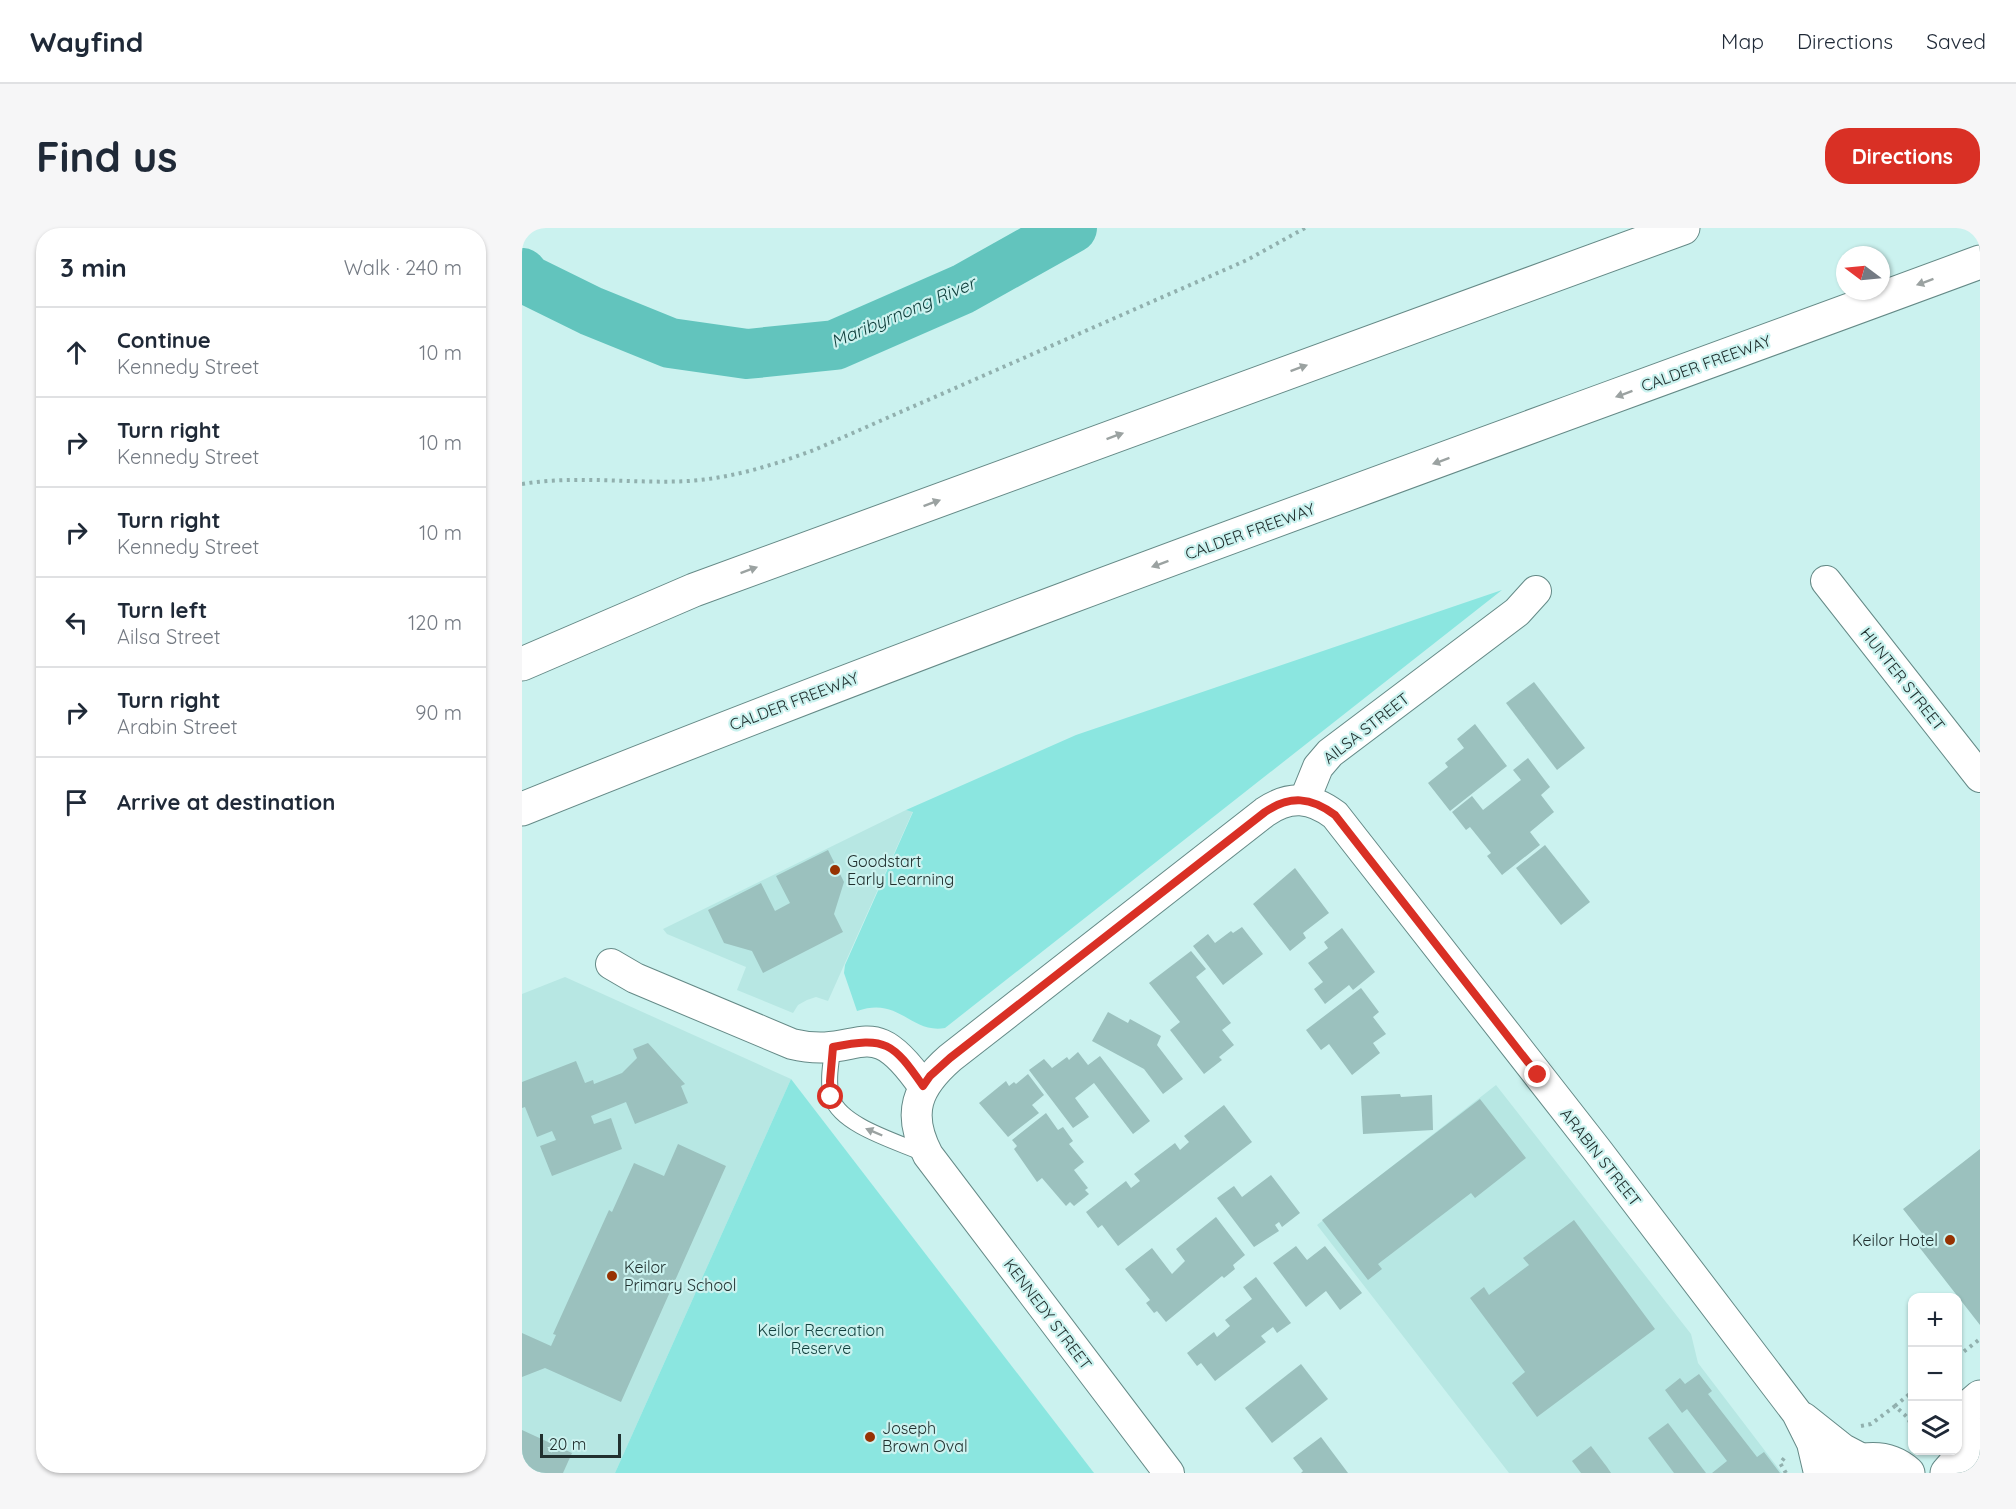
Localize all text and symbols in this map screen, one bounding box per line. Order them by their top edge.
text: Wayfind [30,24,143,59]
text: Map [1721,28,1764,54]
text: Directions [1797,28,1893,54]
text: Saved [1926,28,1986,54]
button: Directions [1825,128,1980,184]
text: Find us [36,130,178,183]
north arrow [1836,246,1890,300]
text: 3 min [60,251,127,284]
text: Walk · 240 m [344,255,462,280]
water label: Maribyrnong River [827,270,981,353]
one-way arrow [1916,278,1934,287]
text: Continue [117,326,211,354]
street label: CALDER FREEWAY [1638,330,1774,396]
icon: ahead [60,336,93,369]
text: 10 m [419,340,462,365]
text: Kennedy Street [117,354,259,379]
one-way arrow [1290,363,1308,373]
one-way arrow [1615,389,1633,399]
text: Turn right [117,416,221,444]
icon: right [60,426,93,459]
text: 10 m [419,430,462,455]
one-way arrow [1107,430,1125,440]
text: Kennedy Street [117,444,259,469]
one-way arrow [1432,457,1450,466]
one-way arrow [924,497,942,507]
street label: CALDER FREEWAY [1182,498,1318,564]
text: Turn right [117,506,221,534]
icon: right [60,516,93,549]
text: 10 m [419,520,462,545]
text: Kennedy Street [117,534,259,559]
one-way arrow [1150,560,1168,570]
one-way arrow [740,565,758,574]
text: Turn left [117,596,207,624]
icon: left [60,606,93,639]
text: 120 m [408,610,462,635]
street label: HUNTER STREET [1856,623,1950,735]
text: Ailsa Street [117,624,221,649]
street label: CALDER FREEWAY [727,667,861,735]
text: Turn right [117,686,221,714]
street label: AILSA STREET [1319,688,1413,768]
icon: right [60,696,93,729]
text: 90 m [415,700,462,725]
text: Arabin Street [117,714,238,739]
icon: arrive [60,786,93,819]
text: Arrive at destination [117,788,335,816]
place label: Goodstart Early Learning [847,851,954,889]
marker: Goodstart Early Learning [828,863,842,877]
route end [1524,1061,1550,1087]
route start [817,1083,843,1109]
street label: ARABIN STREET [1556,1104,1646,1210]
one-way arrow [864,1127,882,1137]
place label: Keilor Hotel [1852,1230,1938,1250]
marker: Keilor Hotel [1943,1233,1957,1247]
street label: KENNEDY STREET [1000,1255,1096,1374]
place label: Keilor Primary School [624,1257,736,1295]
marker: Keilor Primary School [605,1269,619,1283]
map controls [1908,1293,1962,1455]
button: + [1908,1293,1962,1347]
park label: Keilor Recreation Reserve [758,1320,884,1358]
button: − [1908,1347,1962,1401]
button: layers [1908,1401,1962,1455]
place label: Joseph Brown Oval [882,1418,968,1456]
marker: Joseph Brown Oval [863,1430,877,1444]
scale bar [540,1431,621,1458]
text: 20 m [549,1434,586,1454]

